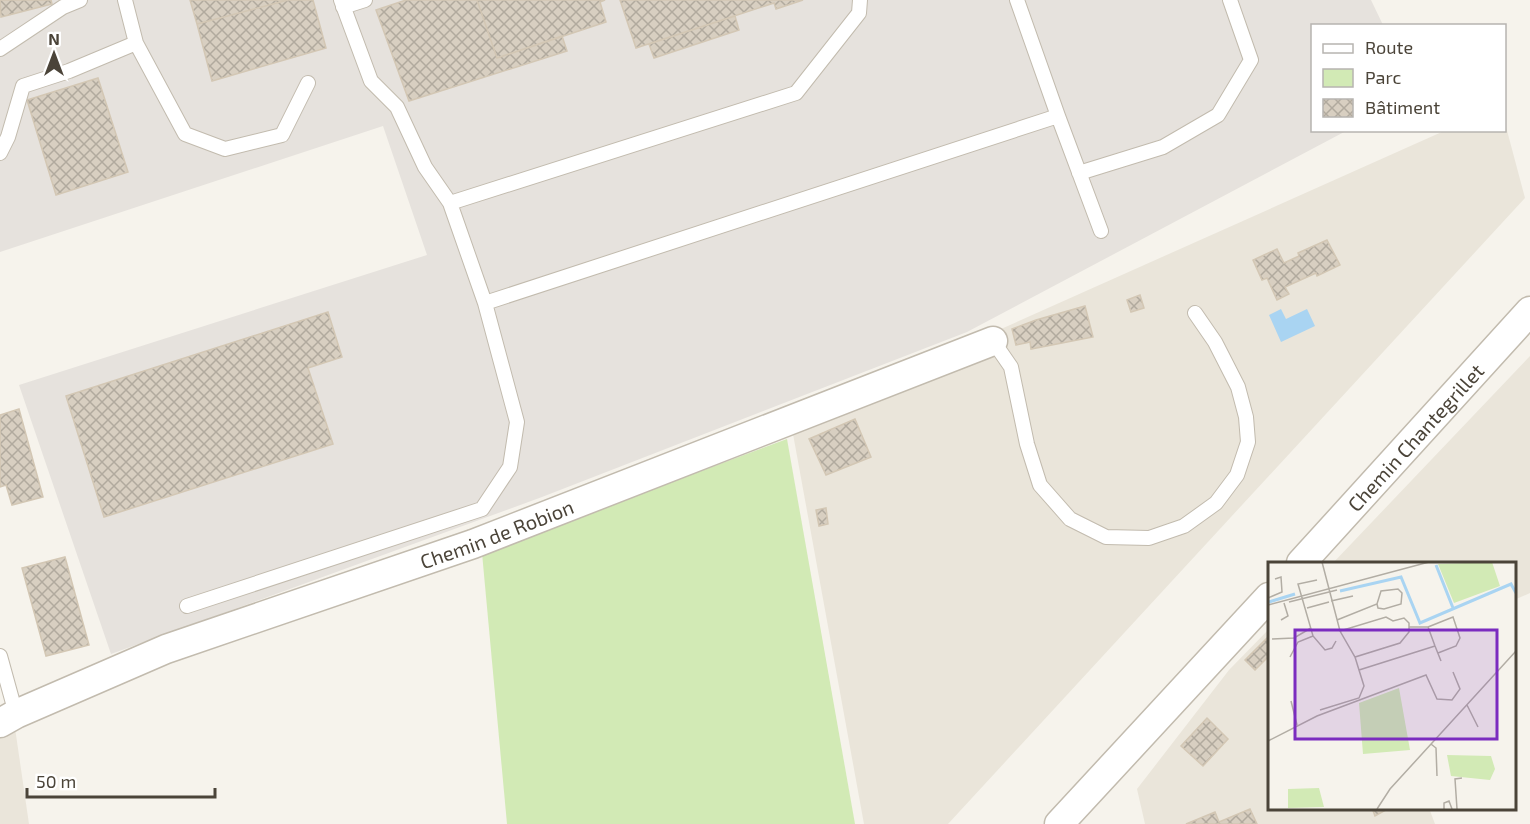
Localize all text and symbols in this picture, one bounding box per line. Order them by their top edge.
north arrow [24,24,84,84]
legend [1311,24,1506,132]
text: N [48,29,60,48]
text: Route [1365,36,1413,58]
text: Parc [1365,66,1401,88]
text: Bâtiment [1365,96,1440,118]
street label: Chemin Chantegrillet [1342,358,1489,516]
street label: Chemin de Robion [417,494,577,573]
inset map [1268,562,1515,809]
scale bar [27,761,214,799]
text: 50 m [36,770,76,792]

